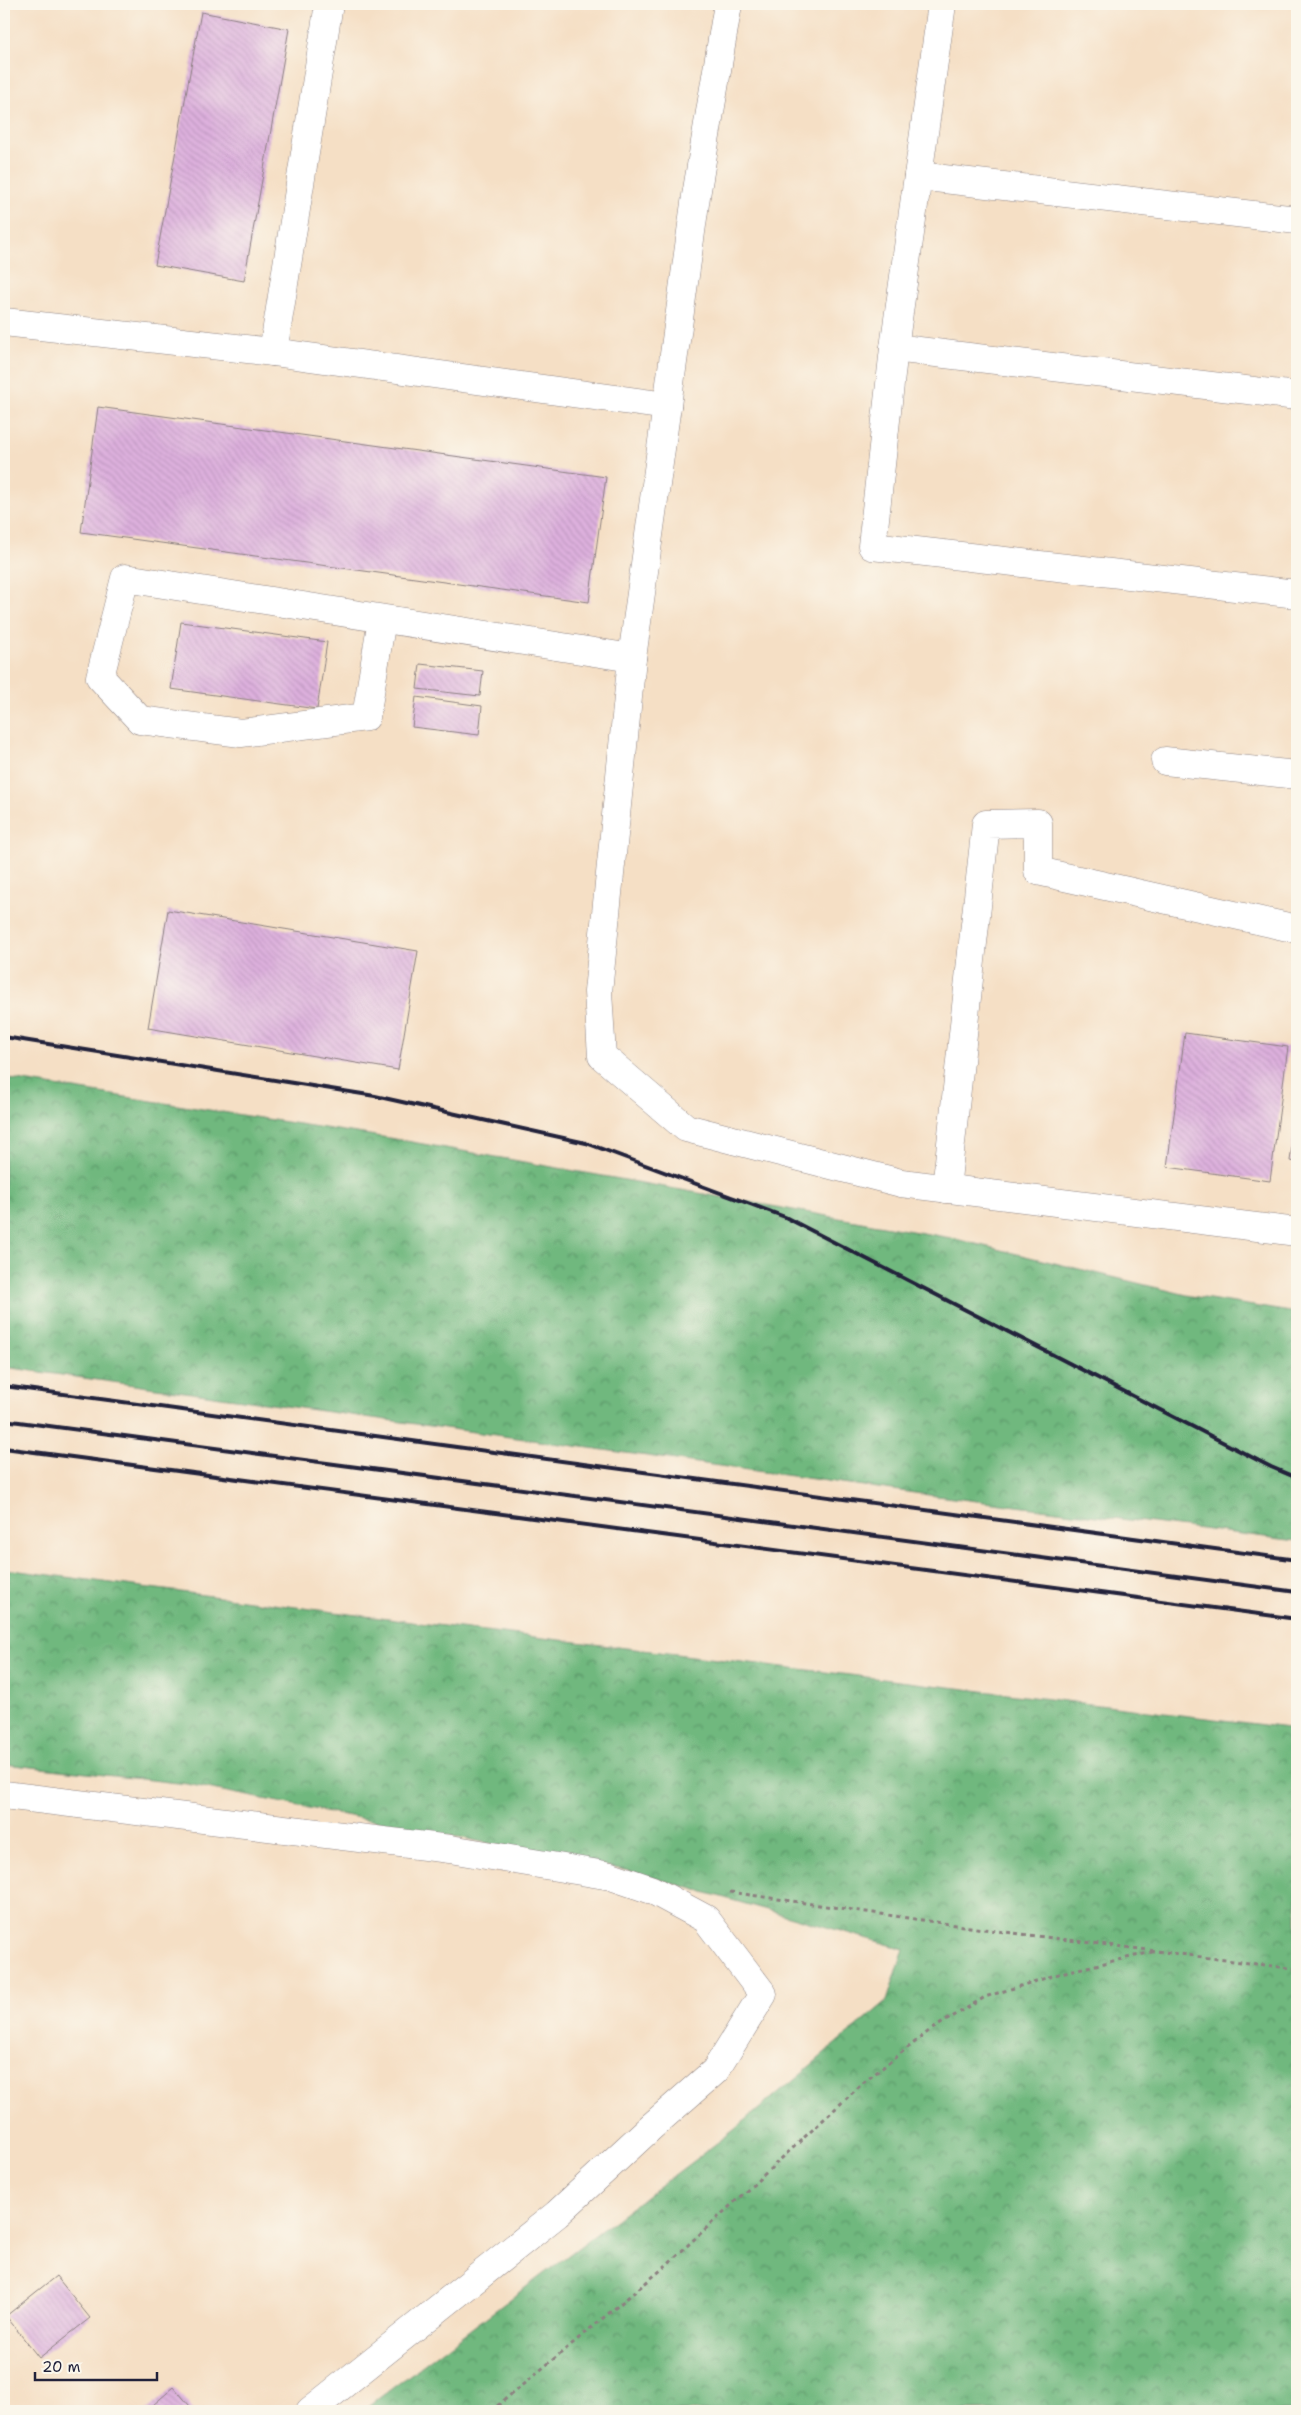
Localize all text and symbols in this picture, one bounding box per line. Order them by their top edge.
scale bar [35,2350,158,2382]
text: 20 m [42,2357,81,2377]

